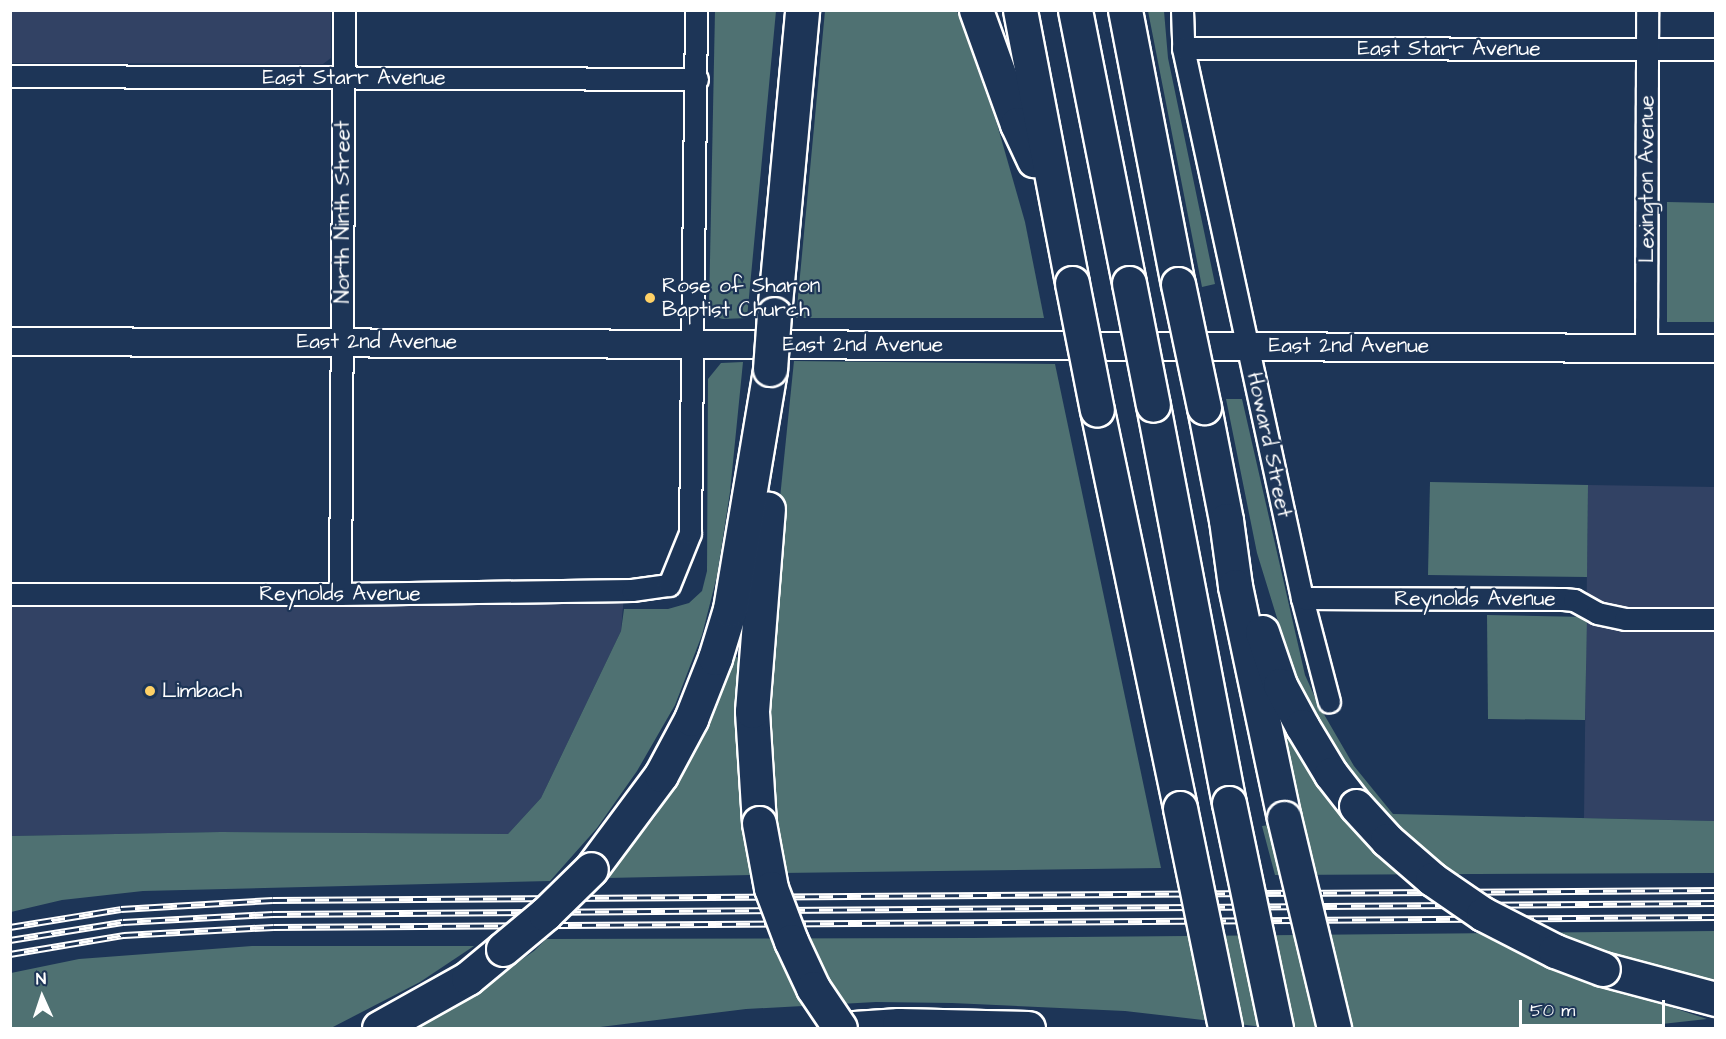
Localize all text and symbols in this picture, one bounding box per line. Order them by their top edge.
street label: East Starr Avenue [1357,36,1541,62]
street label: East Starr Avenue [262,65,446,91]
street label: Lexington Avenue [1634,95,1660,263]
street label: North Ninth Street [330,121,356,303]
place label: Rose of Sharon Baptist Church [662,273,820,323]
marker: Rose of Sharon Baptist Church [643,291,657,305]
street label: East 2nd Avenue [297,329,457,355]
street label: East 2nd Avenue [783,332,943,358]
street label: East 2nd Avenue [1269,333,1429,359]
street label: Howard Street [1241,370,1297,520]
street label: Reynolds Avenue [259,581,421,607]
street label: Reynolds Avenue [1394,586,1556,612]
place label: Limbach [162,678,242,704]
marker: Limbach [143,684,157,698]
north arrow [12,967,72,1027]
text: N [35,968,47,990]
scale bar [1522,988,1668,1026]
text: 50 m [1530,998,1575,1023]

